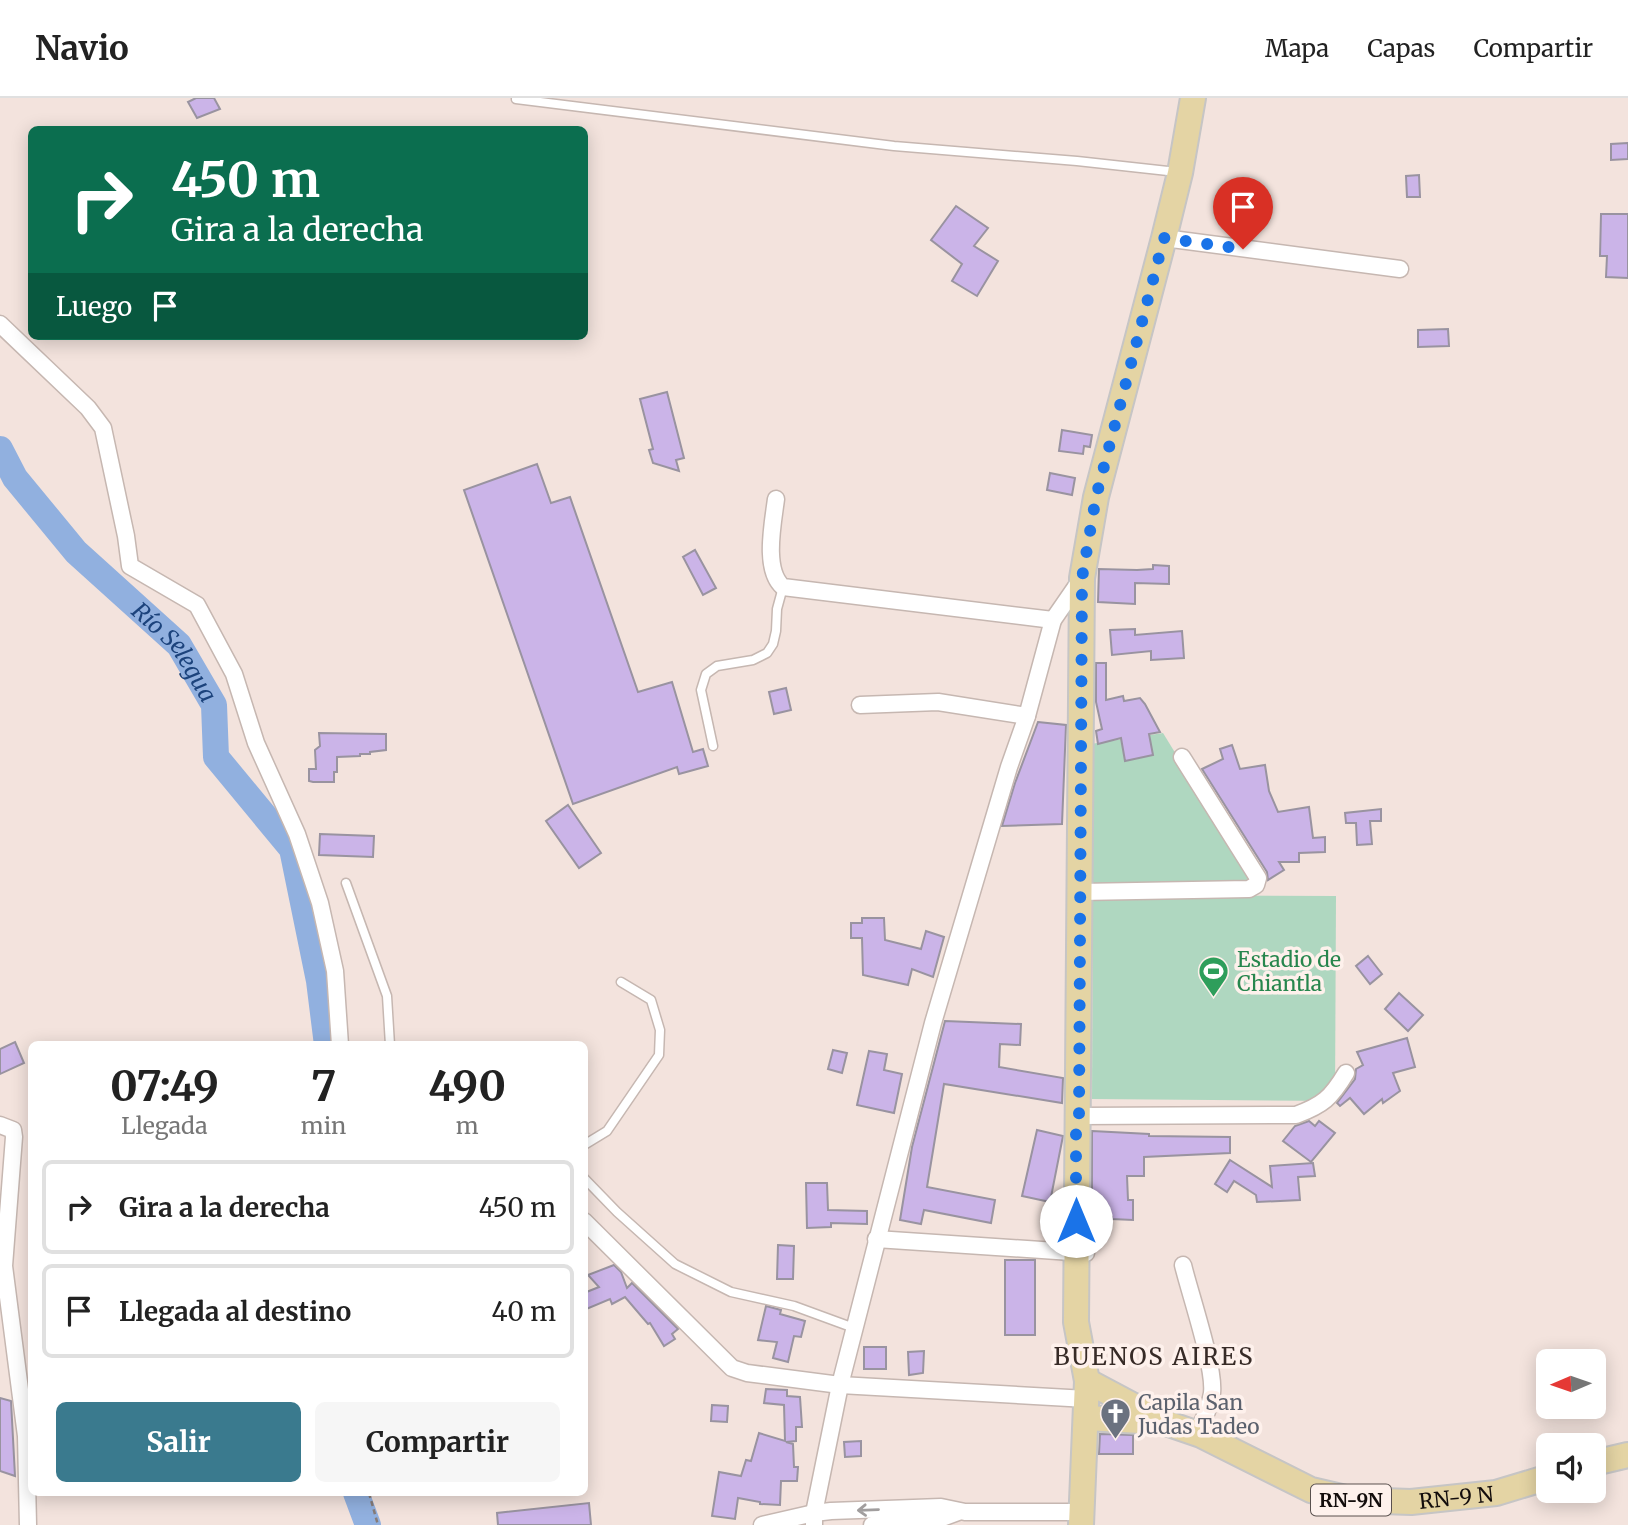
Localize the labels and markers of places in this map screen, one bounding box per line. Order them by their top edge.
pin [1213,177,1273,249]
place label: Estadio de Chiantla [1237,946,1341,997]
sports icon: Estadio de Chiantla [1197,954,1231,998]
place label: Capila San Judas Tadeo [1137,1389,1260,1440]
church icon: Capila San Judas Tadeo [1098,1397,1132,1441]

